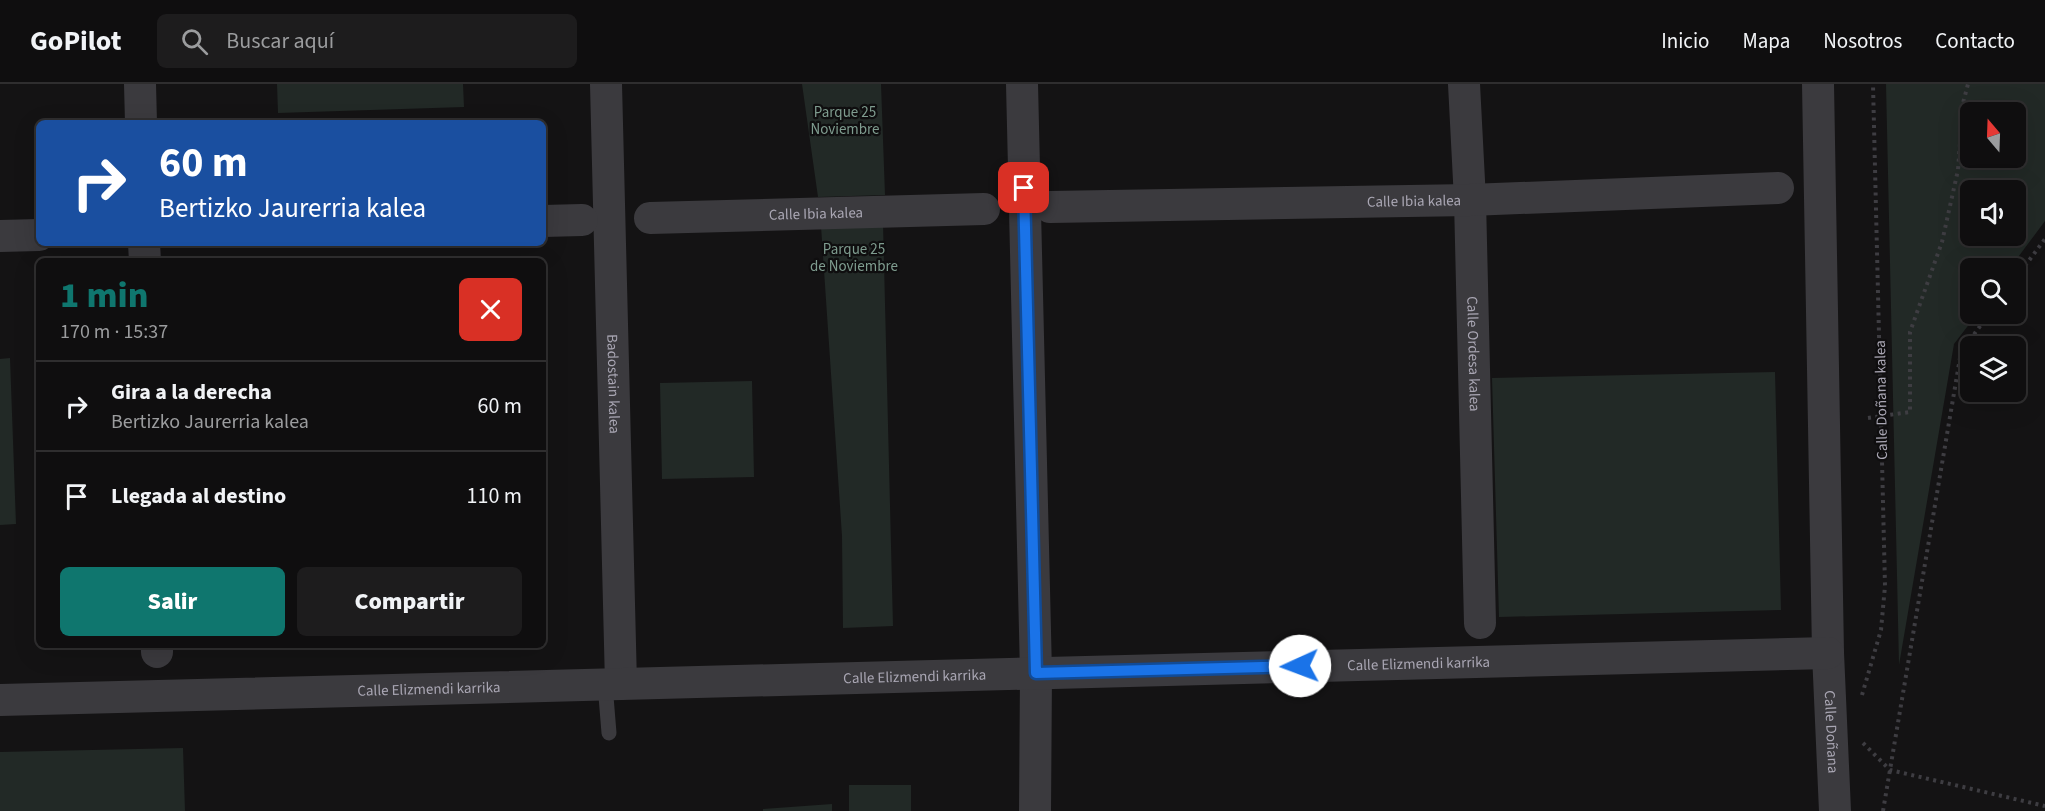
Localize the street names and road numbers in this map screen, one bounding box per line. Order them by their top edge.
street label: Calle Ibia kalea [1367,190,1461,213]
street label: Calle Ibia kalea [769,202,863,226]
street label: Calle Ordesa kalea [1461,296,1485,412]
street label: Badostain kalea [601,334,625,434]
street label: Calle Doñana kalea [1870,340,1893,460]
street label: Calle Elizmendi karrika [1347,652,1490,676]
street label: Calle Elizmendi karrika [843,665,986,689]
street label: Calle Elizmendi karrika [357,677,501,702]
street label: Calle Doñana [1819,690,1843,774]

